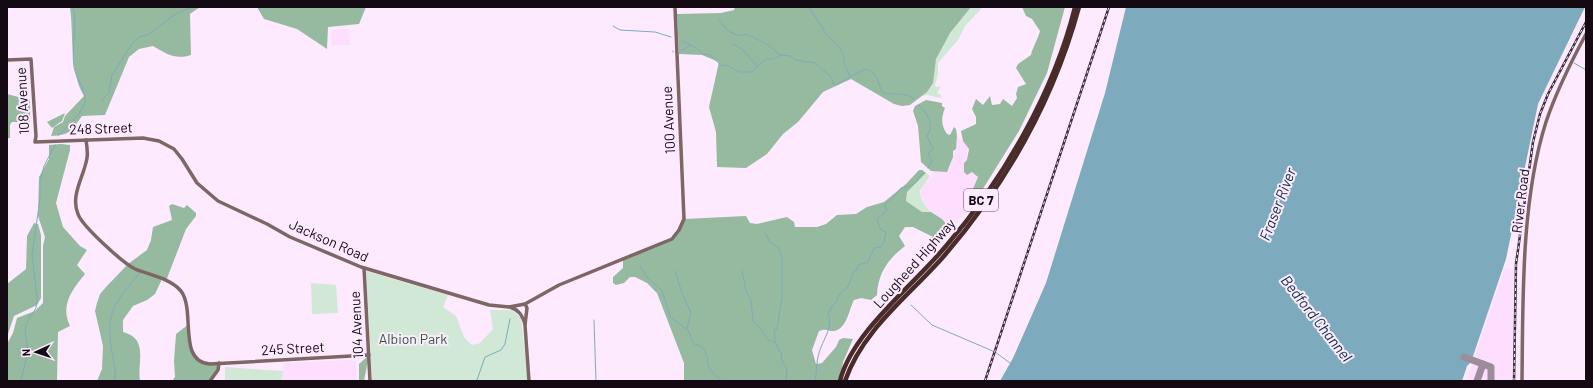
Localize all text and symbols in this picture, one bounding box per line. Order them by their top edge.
street label: 108 Avenue [12,67,32,135]
street label: 100 Avenue [658,86,678,154]
street label: 248 Street [69,118,133,138]
water label: Fraser River [1255,164,1299,243]
street label: River Road [1508,168,1532,234]
road number: BC 7 [964,189,998,211]
street label: Lougheed Highway [869,214,959,311]
street label: Jackson Road [287,215,371,265]
water label: Bedford Channel [1278,271,1357,365]
street label: 104 Avenue [346,291,366,359]
park label: Albion Park [379,330,447,347]
north arrow [16,332,56,372]
street label: 245 Street [261,338,325,358]
text: N [19,349,32,357]

